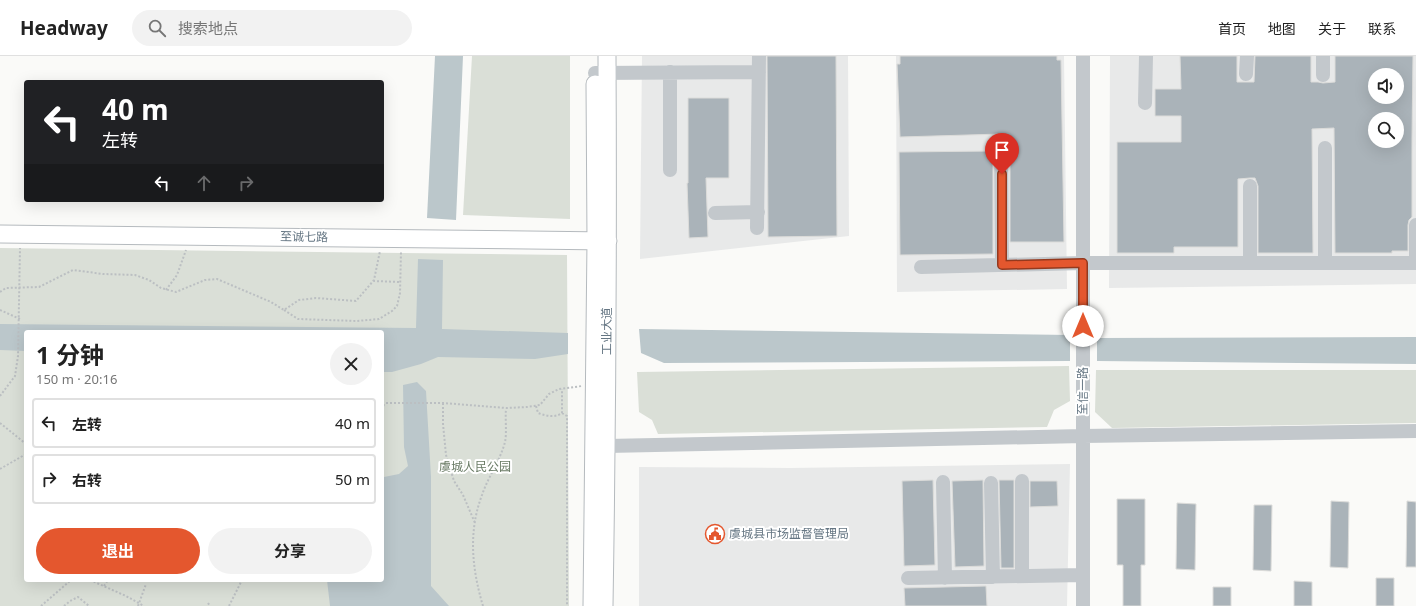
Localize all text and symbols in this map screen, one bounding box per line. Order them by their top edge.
search box [132,10,412,46]
text: Headway [20,15,108,41]
icon: search [146,17,168,39]
text: 搜索地点 [178,18,238,38]
text: 首页 [1218,19,1246,38]
text: 地图 [1268,19,1296,38]
text: 关于 [1318,19,1346,38]
text: 联系 [1368,19,1396,38]
map controls [1368,68,1404,148]
button: sound [1368,68,1404,104]
text: 40 m [102,90,169,128]
icon: left [36,96,88,148]
button: search [1368,112,1404,148]
text: 左转 [102,128,138,152]
pin [985,133,1019,174]
icon: arrive [991,139,1013,161]
icon: left [151,172,173,194]
icon: ahead [193,172,215,194]
icon: right [235,172,257,194]
street label: 至诚七路 [280,228,328,245]
position arrow [1062,305,1104,347]
street label: 工业大道 [598,307,615,355]
text: 1 分钟 [36,338,104,371]
button: close [330,343,372,385]
street label: 至信一路 [1074,367,1091,415]
text: 150 m · 20:16 [36,370,117,388]
icon: left [38,412,60,434]
text: 40 m [335,413,370,433]
text: 左转 [72,414,102,434]
park label: 虞城人民公园 [439,458,511,475]
icon: right [38,468,60,490]
text: 50 m [335,469,370,489]
text: 右转 [72,470,102,490]
public building icon: 虞城县市场监督管理局 [704,523,726,545]
place label: 虞城县市场监督管理局 [729,525,849,542]
button: 退出 [36,528,200,574]
button: 分享 [208,528,372,574]

